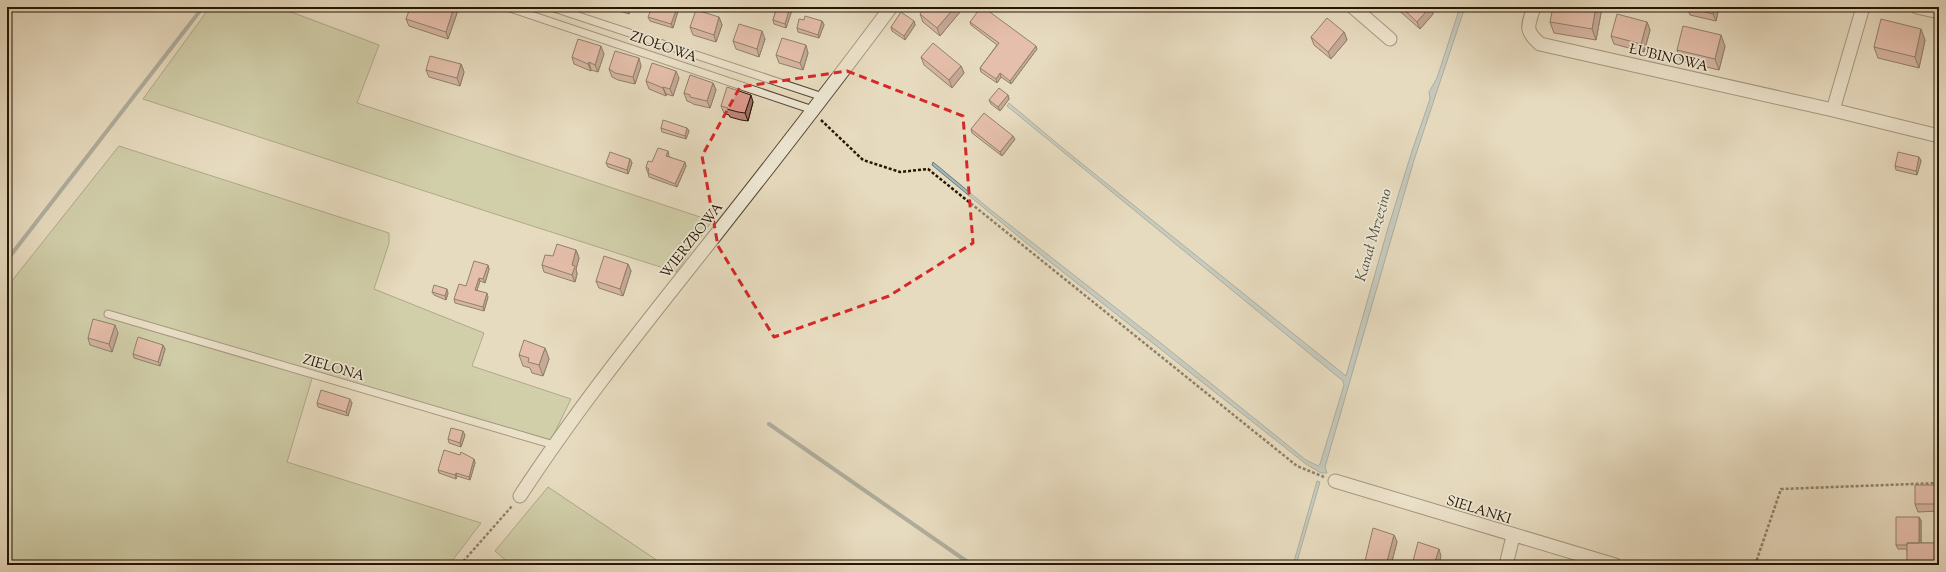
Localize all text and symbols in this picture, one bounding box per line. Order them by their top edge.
street label: ZIOŁOWA [627,27,700,69]
street label: ŁUBINOWA [1627,40,1711,78]
water label: Kanał Mrzezino [1351,186,1398,284]
street label: WIERZBOWA [656,198,729,284]
street label: ZIELONA [300,351,367,387]
street label: SIELANKI [1443,492,1514,530]

